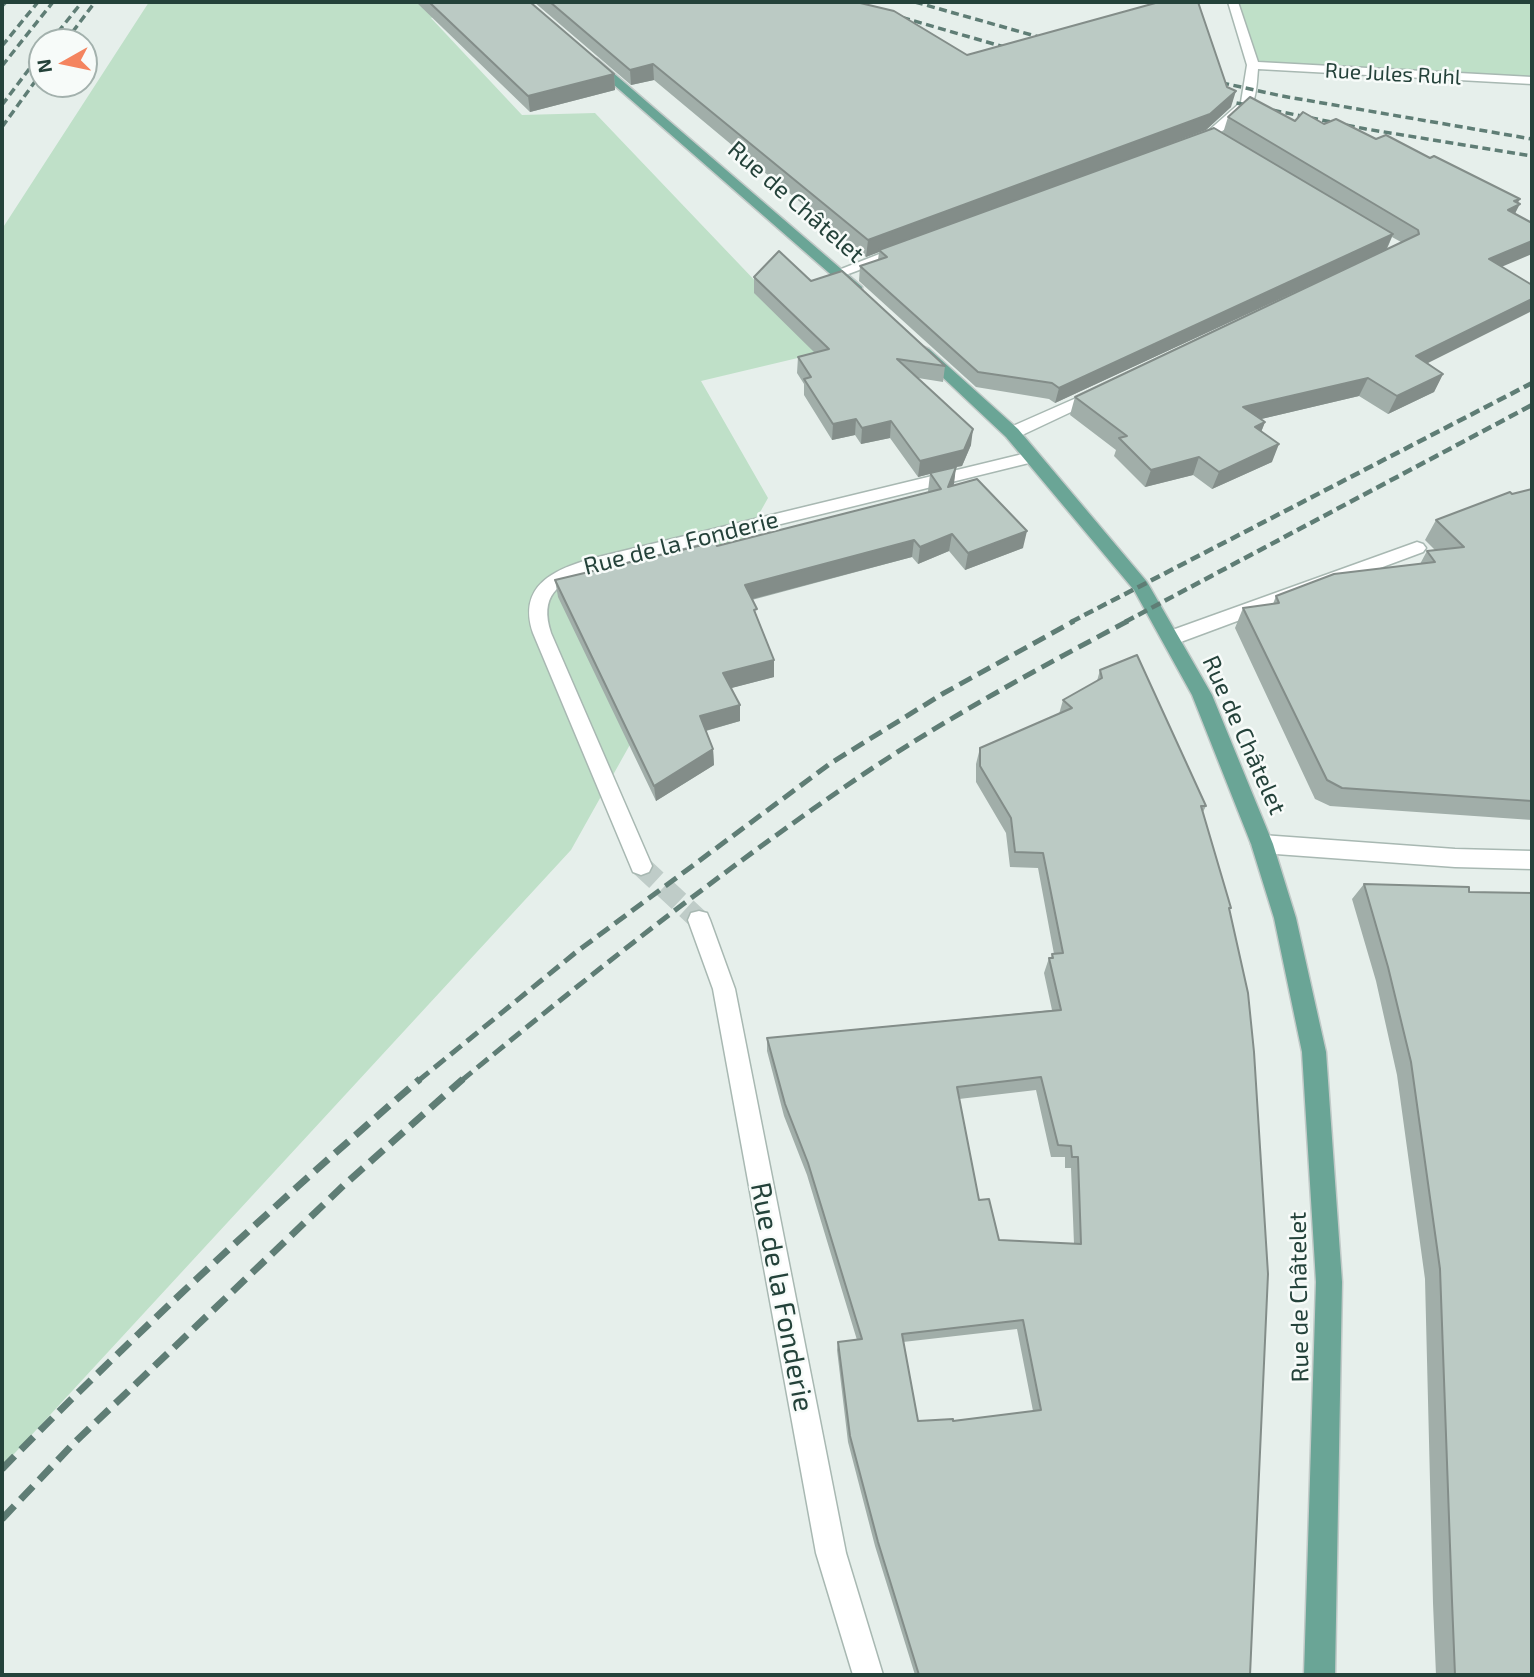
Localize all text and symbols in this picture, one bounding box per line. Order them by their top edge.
north arrow [28,28,98,98]
text: N [31,57,56,75]
street label: Rue Jules Ruhl [1324,58,1462,90]
street label: Rue de Châtelet [722,135,870,269]
street label: Rue de la Fonderie [581,505,781,581]
street label: Rue de Châtelet [1196,651,1292,819]
street label: Rue de la Fonderie [743,1179,821,1415]
street label: Rue de Châtelet [1283,1211,1315,1383]

